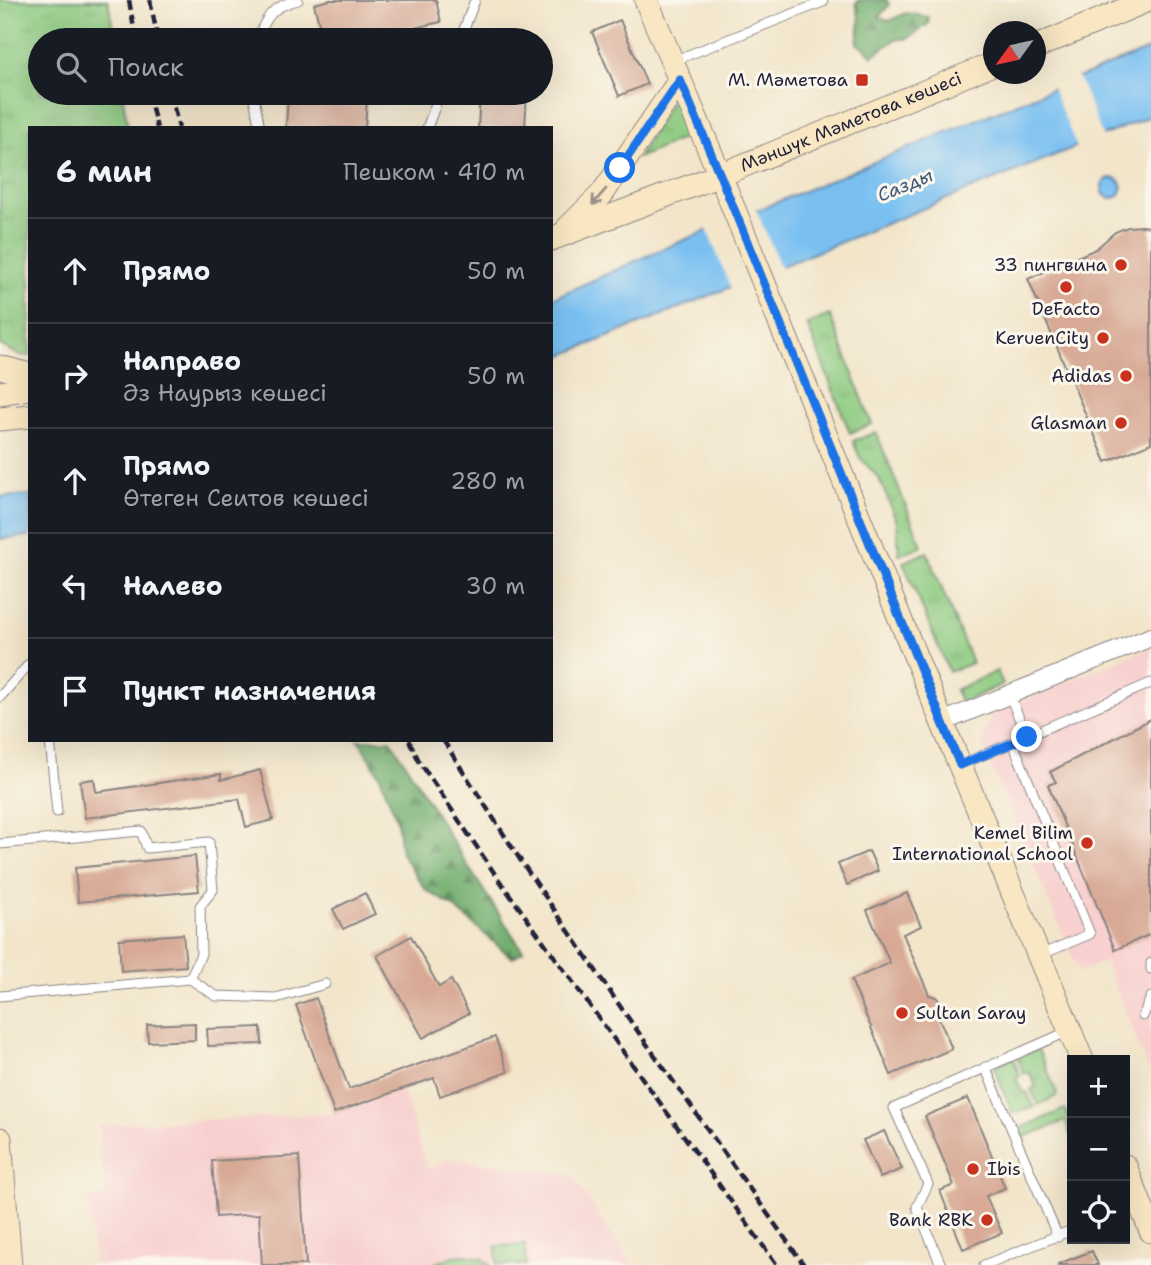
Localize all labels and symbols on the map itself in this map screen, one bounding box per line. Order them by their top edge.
north arrow [983,21,1046,84]
street label: Мәншүк Мәметова көшесі [737,66,965,178]
place label: М. Мәметова [728,68,848,92]
marker: М. Мәметова [854,72,870,88]
route start [604,152,635,183]
water label: Сазды [873,162,937,207]
one-way arrow [591,187,607,205]
place label: 33 пингвина [994,253,1107,277]
marker: 33 пингвина [1113,257,1129,273]
marker: DeFacto [1058,279,1074,295]
place label: DeFacto [1032,297,1100,321]
place label: KeruenCity [995,326,1089,350]
marker: KeruenCity [1095,330,1111,346]
place label: Adidas [1051,364,1112,388]
marker: Adidas [1118,368,1134,384]
place label: Glasman [1031,411,1107,435]
marker: Glasman [1113,415,1129,431]
route end [1011,721,1042,752]
place label: Kemel Bilim International School [892,821,1074,866]
marker: Kemel Bilim International School [1079,835,1095,851]
place label: Sultan Saray [916,1001,1026,1025]
marker: Sultan Saray [894,1005,910,1021]
place label: Ibis [987,1157,1021,1181]
marker: Ibis [965,1161,981,1177]
place label: Bank RBK [889,1208,973,1232]
marker: Bank RBK [979,1212,995,1228]

